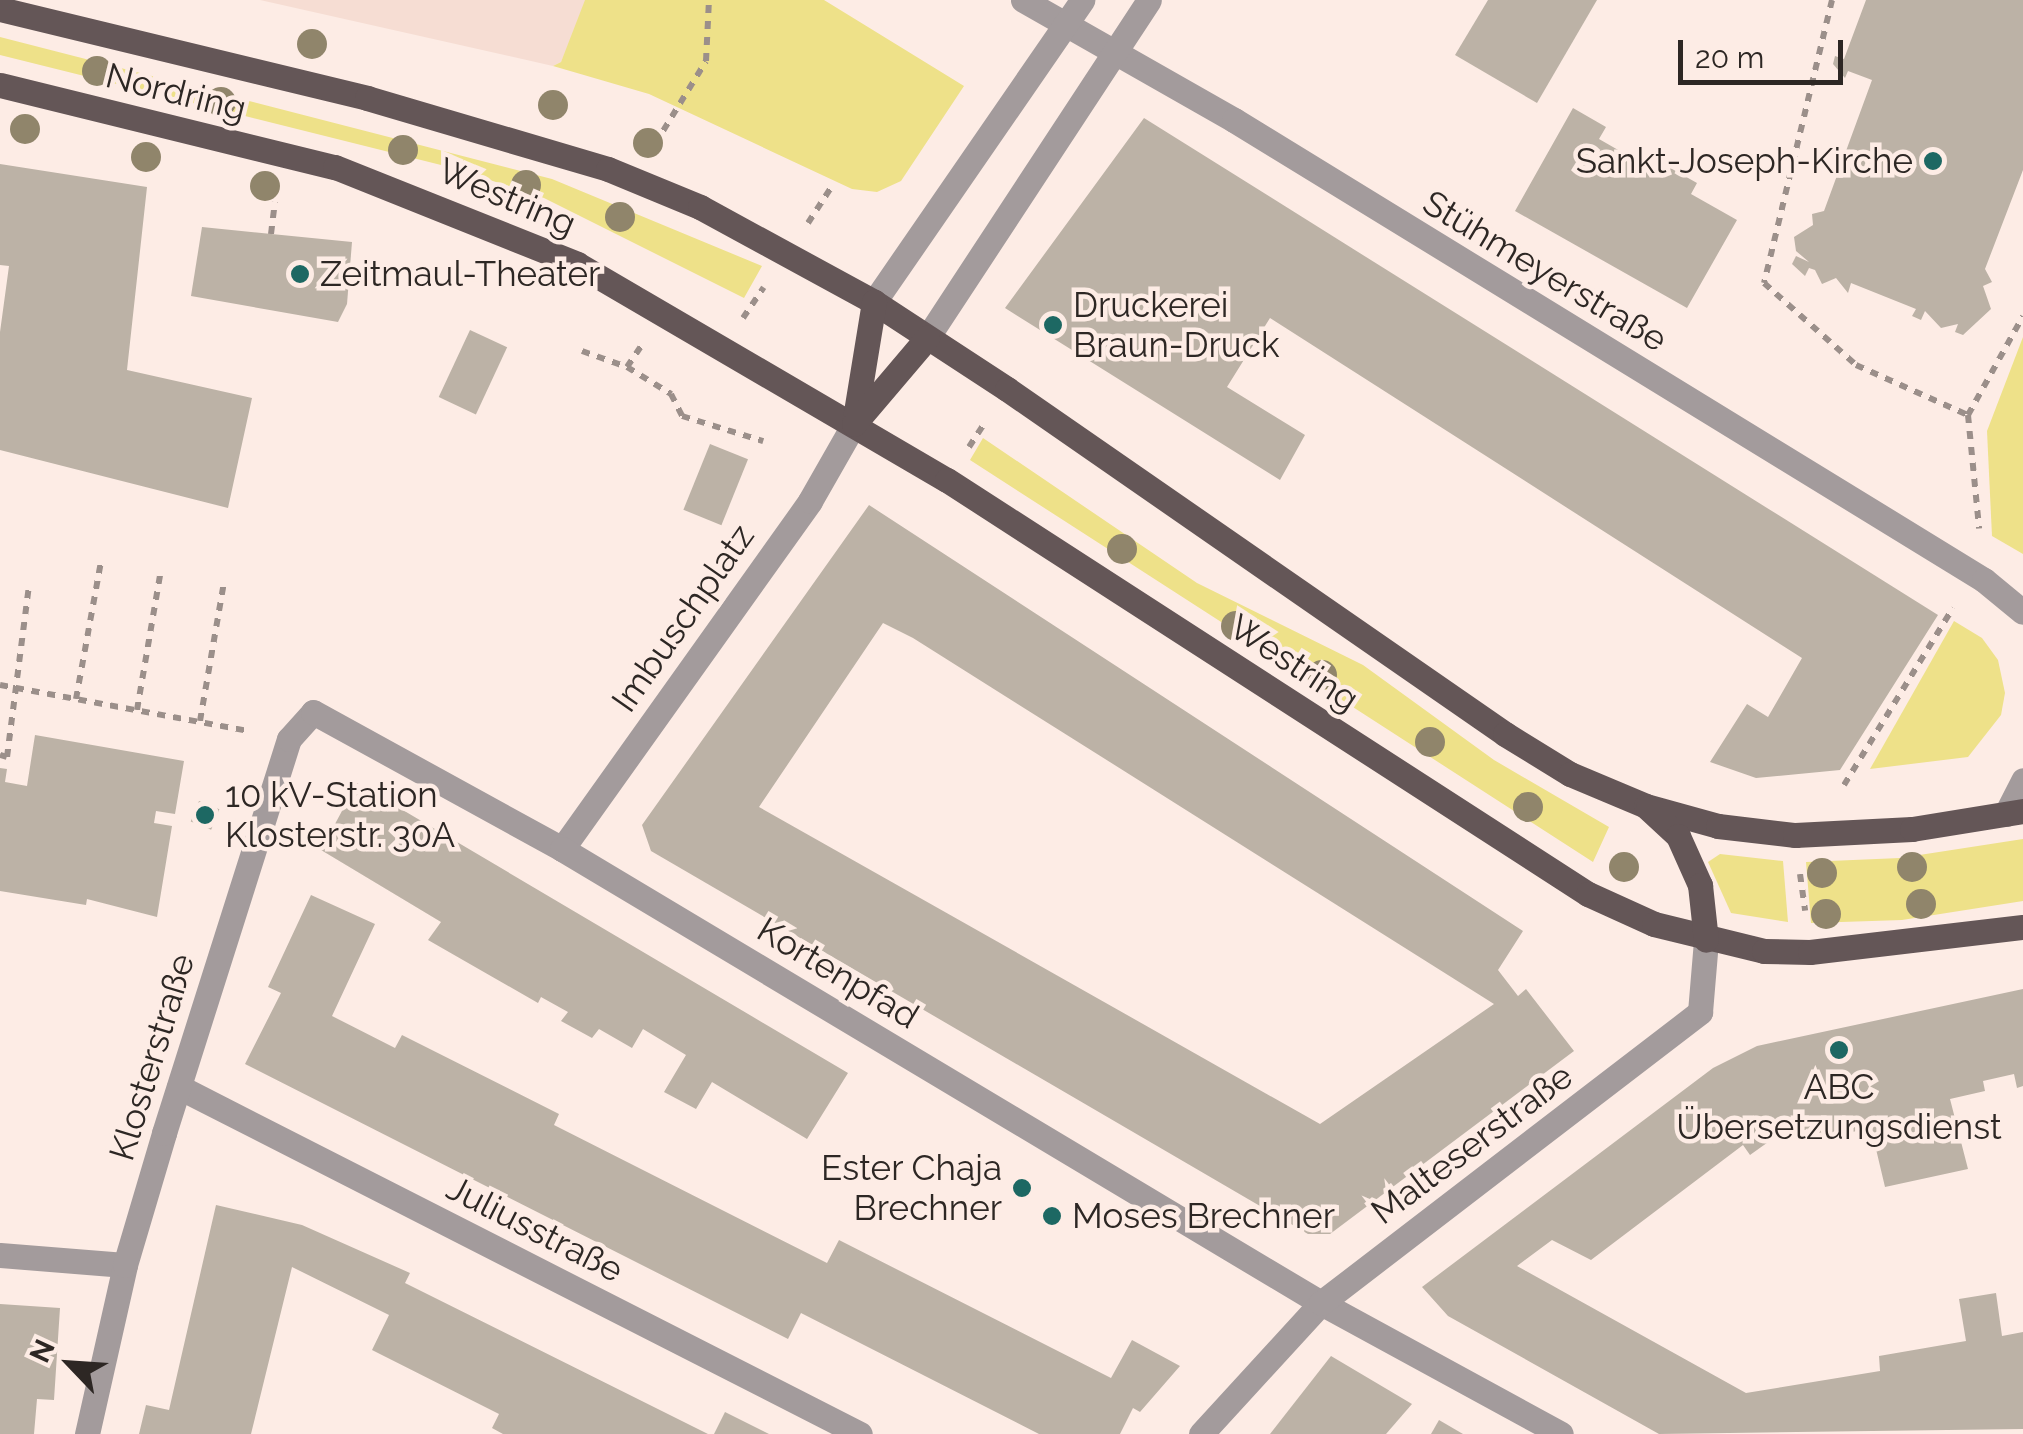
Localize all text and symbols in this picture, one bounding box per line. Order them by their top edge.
scale bar [1683,20,1848,82]
text: 20 m [1695,40,1764,75]
street label: Nordring [102,54,250,130]
place label: Sankt-Joseph-Kirche [1576,140,1913,182]
street label: Westring [432,149,582,245]
marker: Sankt-Joseph-Kirche [1922,150,1944,172]
street label: Stühmeyerstraße [1415,182,1675,360]
place label: Zeitmaul-Theater [320,253,600,295]
marker: Zeitmaul-Theater [289,263,311,285]
place label: Druckerei Braun-Druck [1073,284,1279,366]
marker: Druckerei Braun-Druck [1042,314,1064,336]
street label: Imbuschplatz [603,516,763,720]
street label: Westring [1222,606,1366,720]
place label: 10 kV-Station Klosterstr. 30A [225,774,455,856]
marker: 10 kV-Station Klosterstr. 30A [194,804,216,826]
street label: Kortenpfad [750,909,926,1037]
street label: Klosterstraße [101,949,203,1165]
marker: ABC Übersetzungsdienst [1828,1039,1850,1061]
street label: Malteserstraße [1363,1055,1581,1233]
place label: ABC Übersetzungsdienst [1676,1066,2002,1148]
place label: Ester Chaja Brechner [820,1147,1002,1229]
street label: Juliusstraße [440,1167,630,1291]
marker: Ester Chaja Brechner [1011,1177,1033,1199]
place label: Moses Brechner [1072,1195,1335,1237]
marker: Moses Brechner [1041,1205,1063,1227]
north arrow [20,1314,120,1414]
text: N [23,1334,62,1368]

